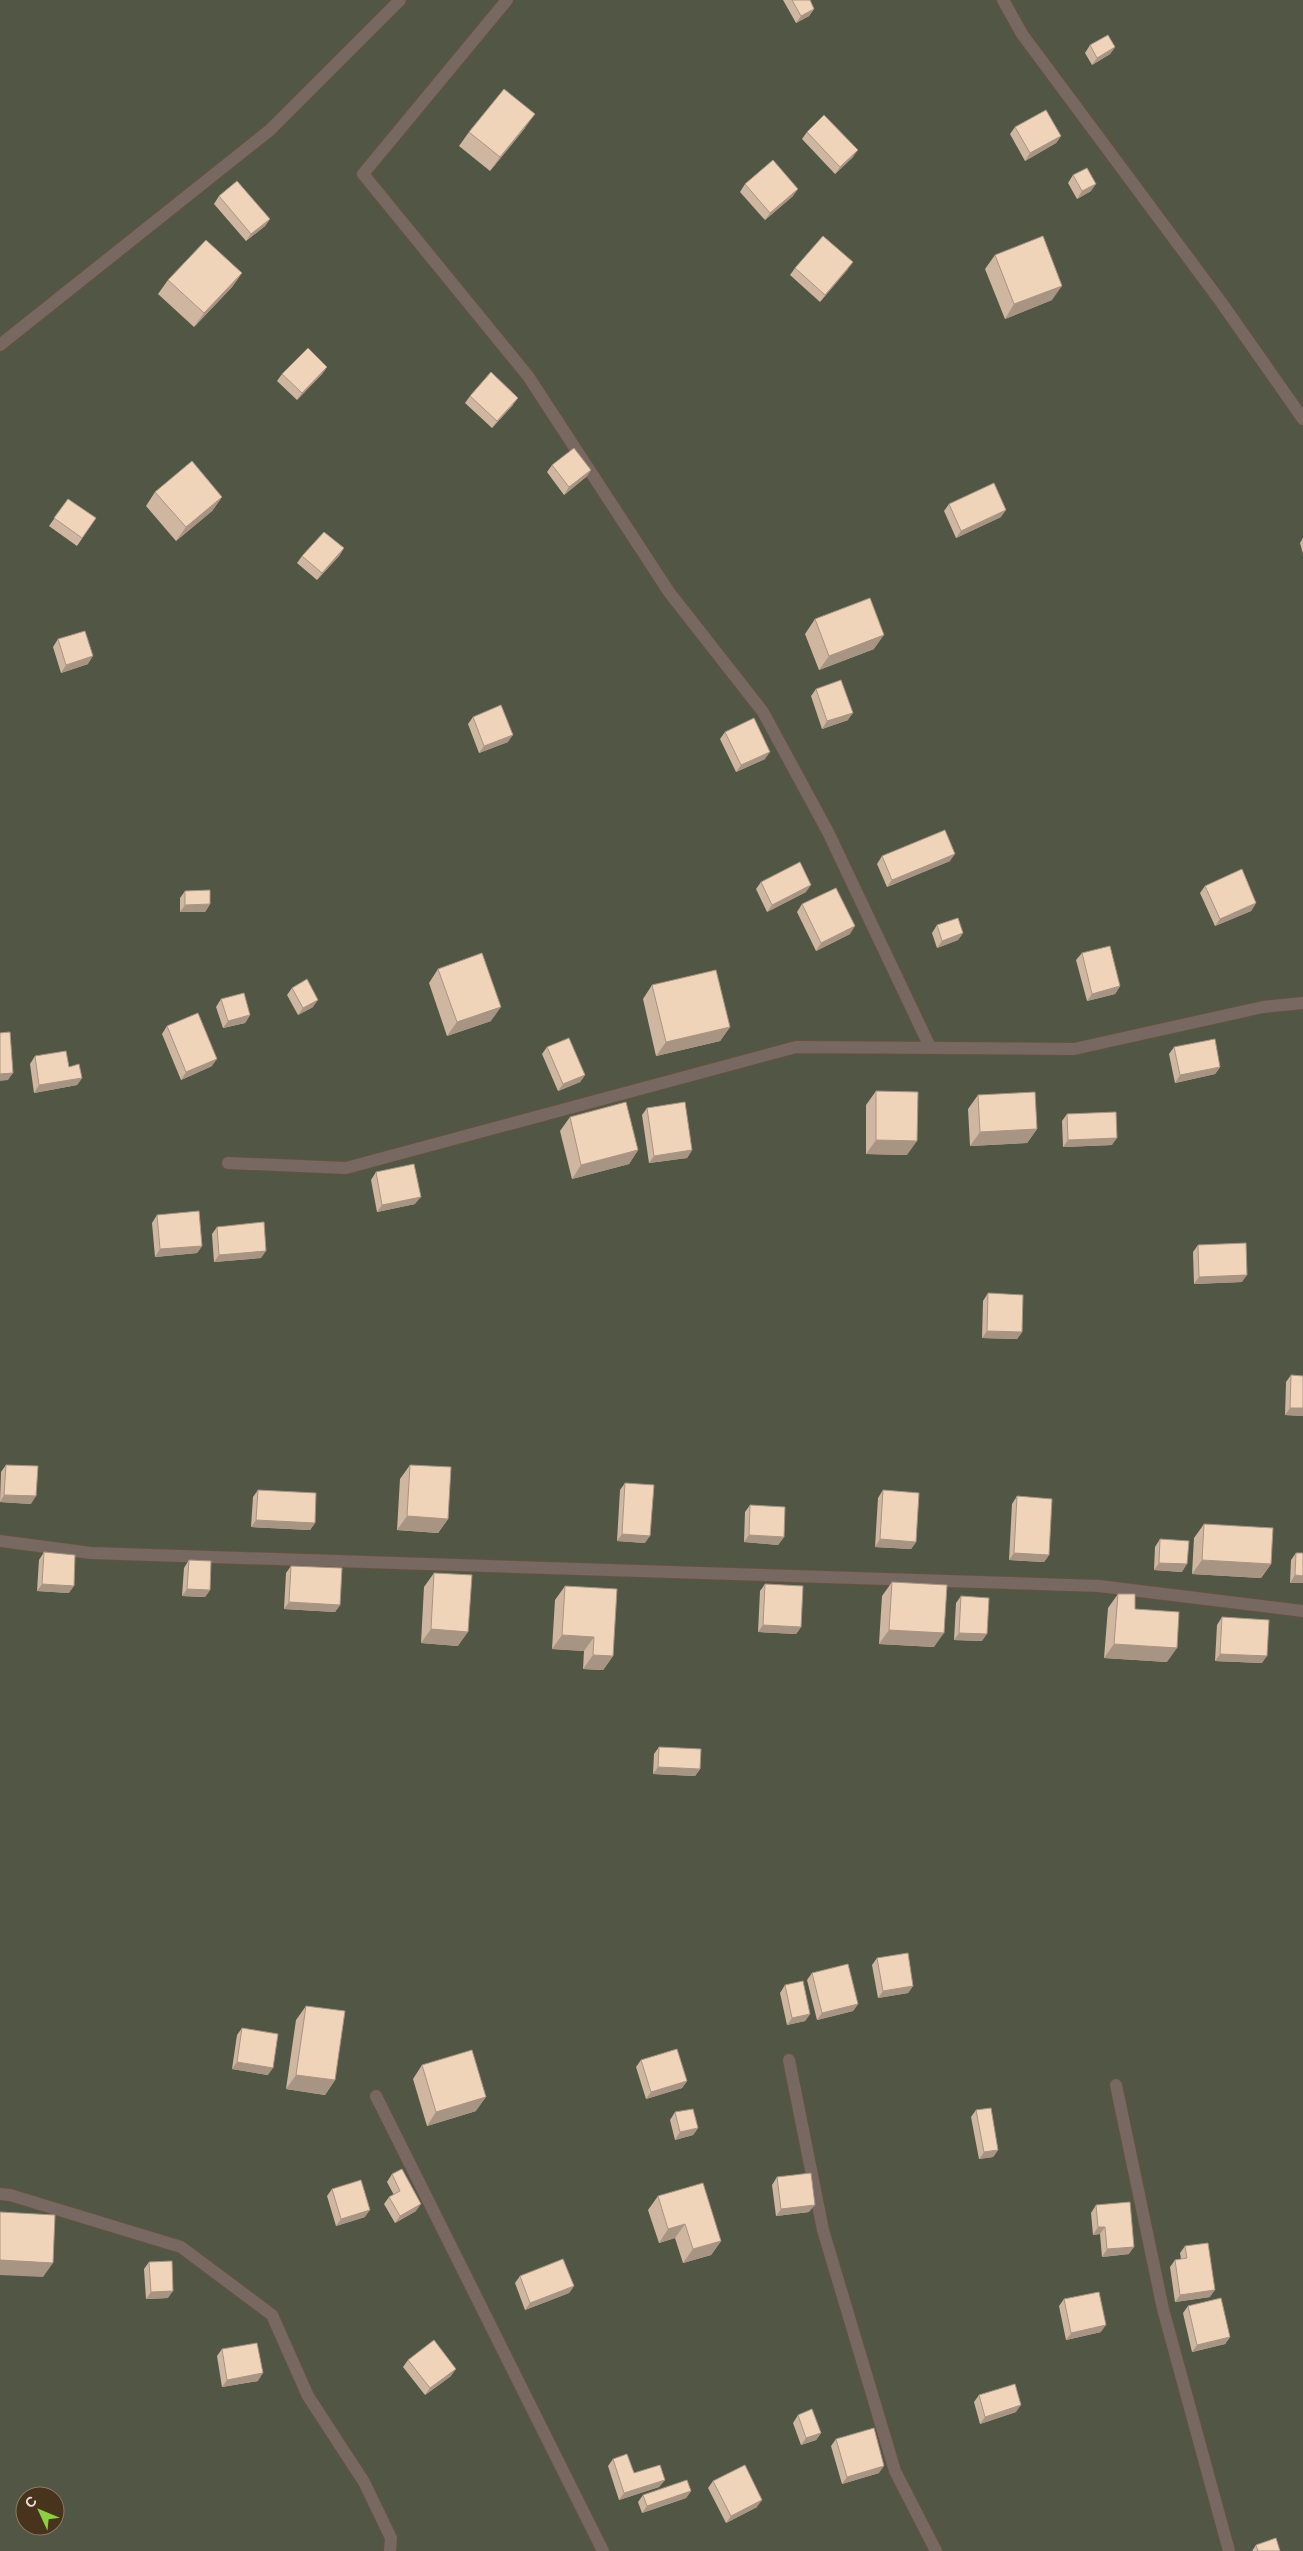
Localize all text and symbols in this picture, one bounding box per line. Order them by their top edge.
north arrow [15,2486,65,2536]
text: С [21,2493,40,2511]

